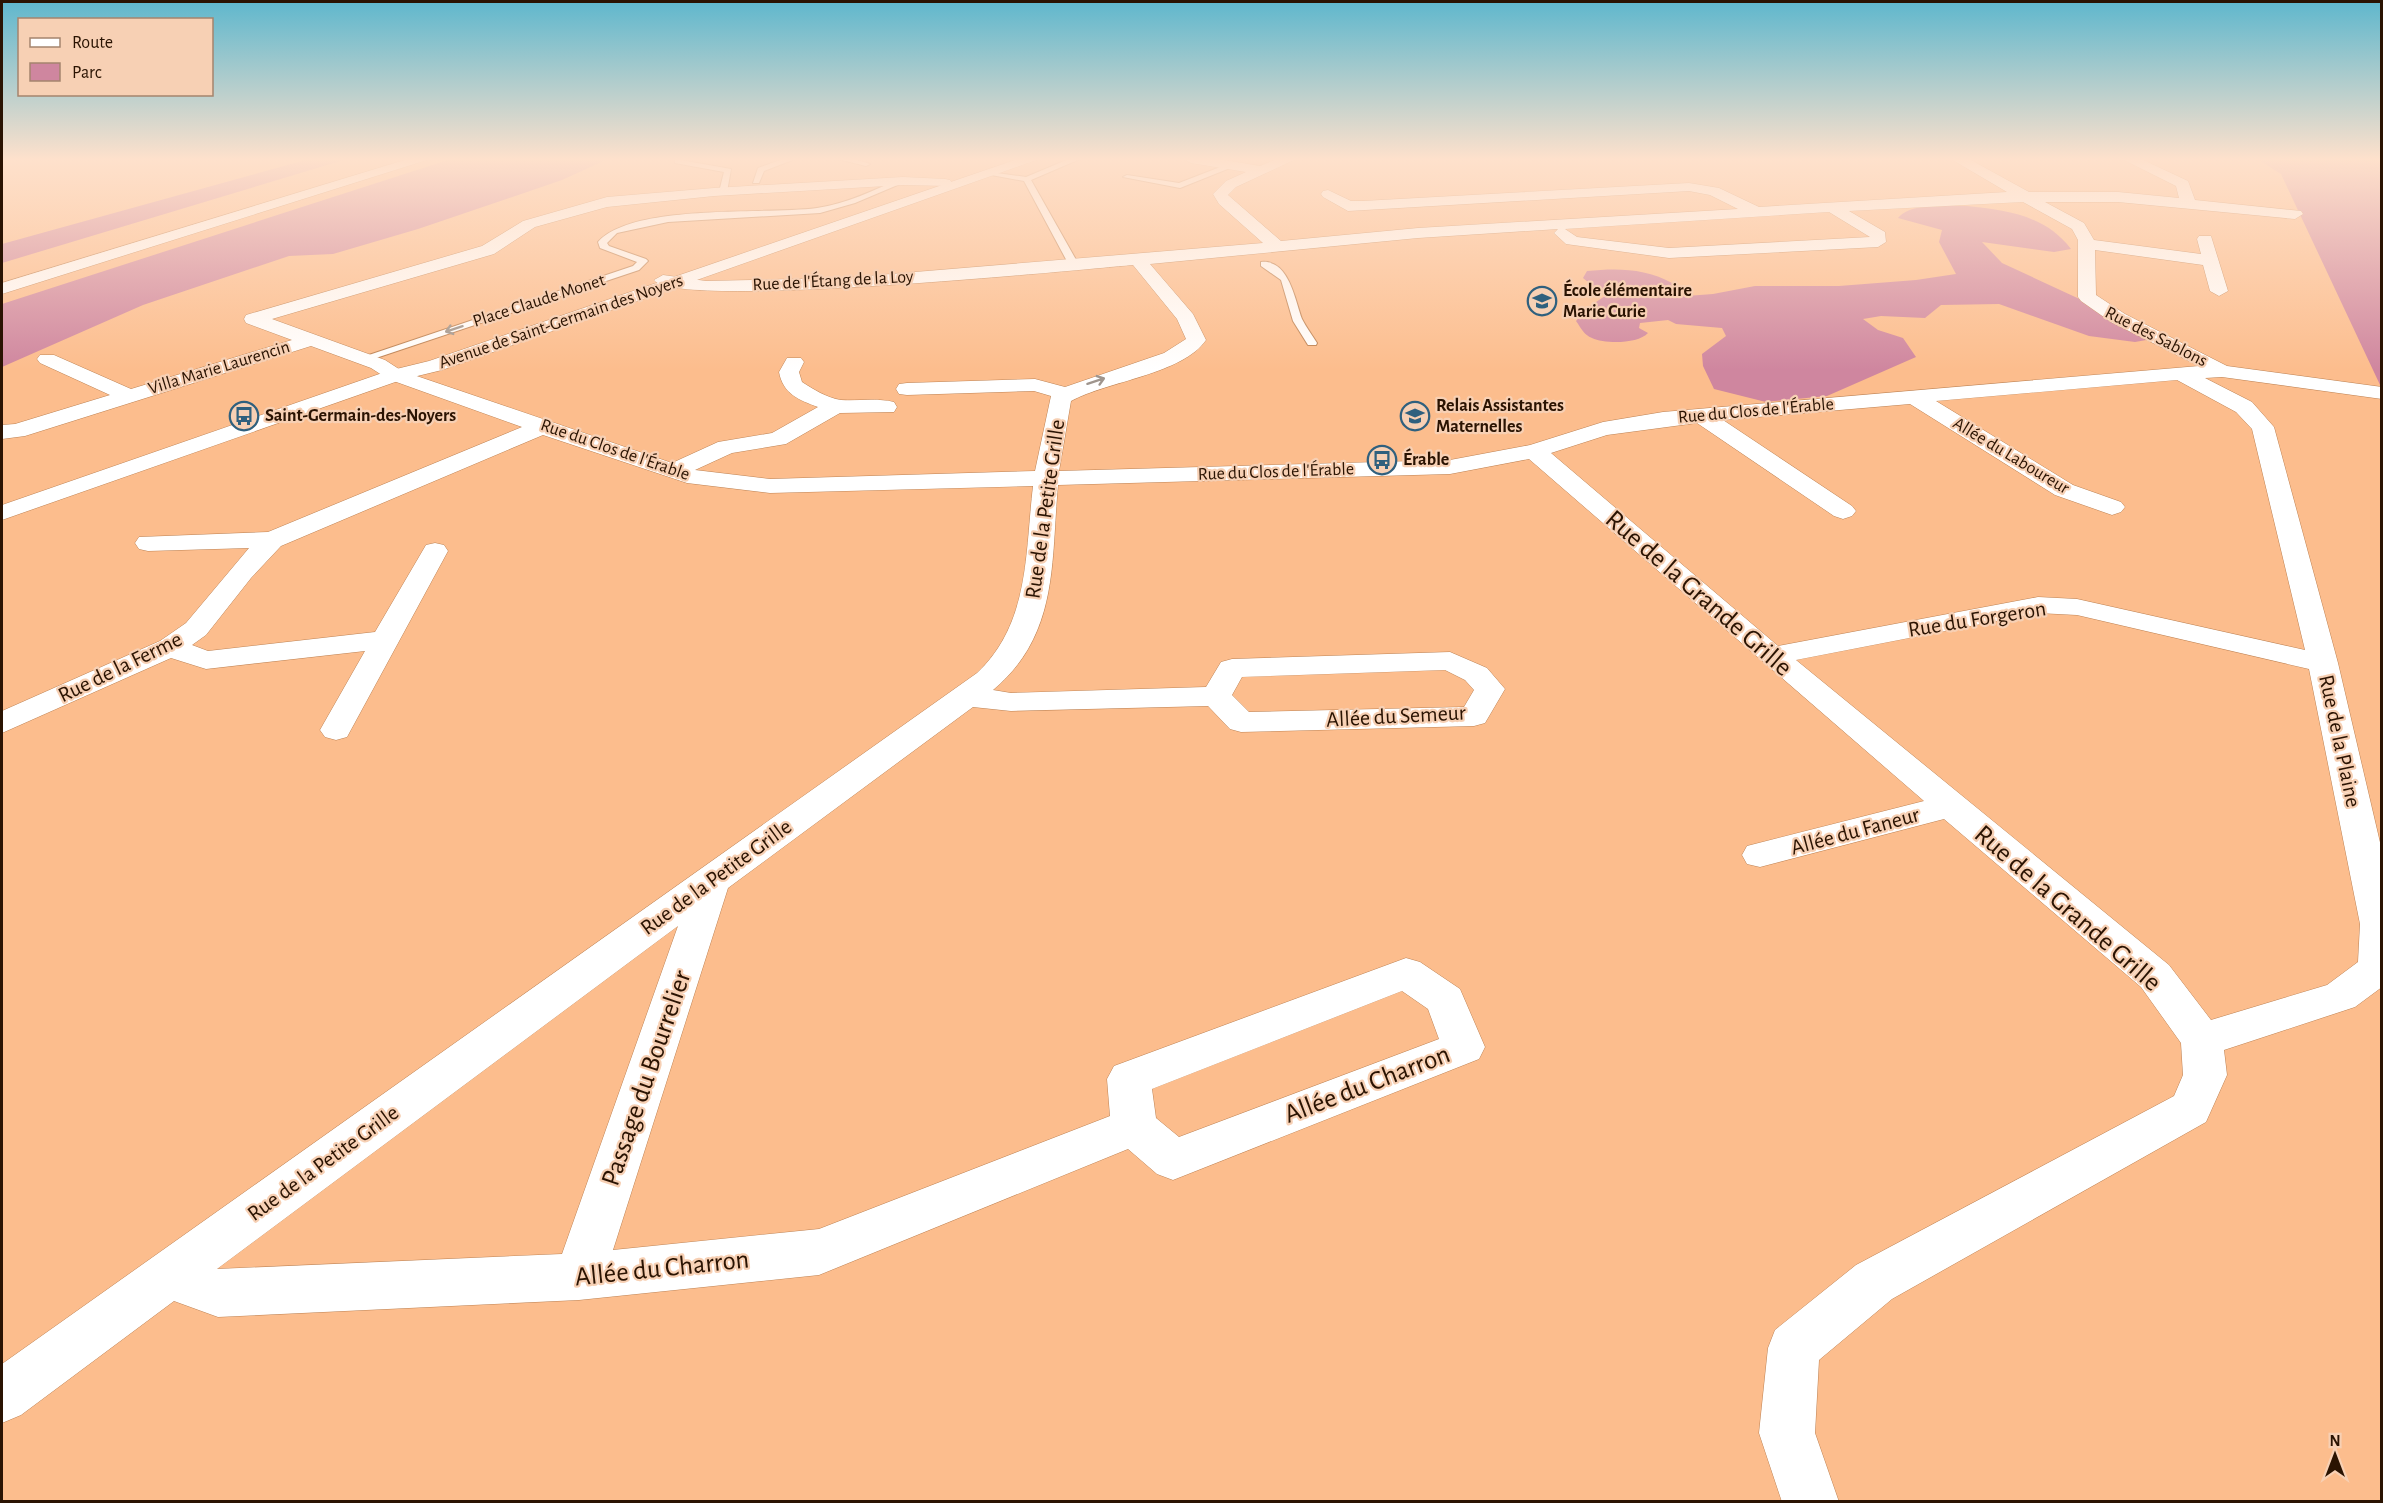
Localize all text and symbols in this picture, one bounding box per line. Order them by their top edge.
legend [18,18,213,96]
text: Route [72,34,113,52]
text: Parc [72,64,102,82]
street label: Rue de l'Étang de la Loy [752,265,914,294]
street label: Place Claude Monet [471,271,608,331]
street label: Avenue de Saint-Germain des Noyers [437,272,685,372]
place label: École élémentaire Marie Curie [1563,279,1692,321]
school or university icon: École élémentaire Marie Curie [1526,285,1558,317]
street label: Rue des Sablons [2102,304,2210,370]
one-way arrow [445,324,464,335]
street label: Villa Marie Laurencin [146,338,292,398]
one-way arrow [1086,375,1105,386]
street label: Rue du Clos de l'Érable [1677,392,1835,427]
place label: Relais Assistantes Maternelles [1436,397,1564,436]
bus stop icon: Saint-Germain-des-Noyers [228,400,260,432]
school or university icon: Relais Assistantes Maternelles [1399,400,1431,432]
place label: Saint-Germain-des-Noyers [265,407,456,425]
street label: Rue du Clos de l'Érable [538,413,693,484]
street label: Allée du Laboureur [1950,414,2072,498]
street label: Rue de la Petite Grille [1022,418,1068,600]
bus stop icon: Érable [1366,444,1398,476]
place label: Érable [1403,448,1449,469]
street label: Rue du Clos de l'Érable [1197,457,1354,484]
street label: Rue de la Grande Grille [1601,505,1797,681]
street label: Rue du Forgeron [1906,597,2048,641]
street label: Rue de la Ferme [55,628,185,706]
street label: Rue de la Plaine [2315,673,2365,809]
street label: Allée du Semeur [1326,701,1466,731]
street label: Allée du Faneur [1788,803,1922,859]
street label: Rue de la Petite Grille [636,815,796,939]
street label: Rue de la Grande Grille [1970,820,2166,996]
street label: Passage du Bourrelier [596,967,696,1189]
street label: Allée du Charron [1280,1040,1454,1128]
street label: Rue de la Petite Grille [243,1101,403,1225]
street label: Allée du Charron [574,1245,750,1291]
north arrow [2305,1425,2365,1485]
text: N [2329,1433,2341,1449]

